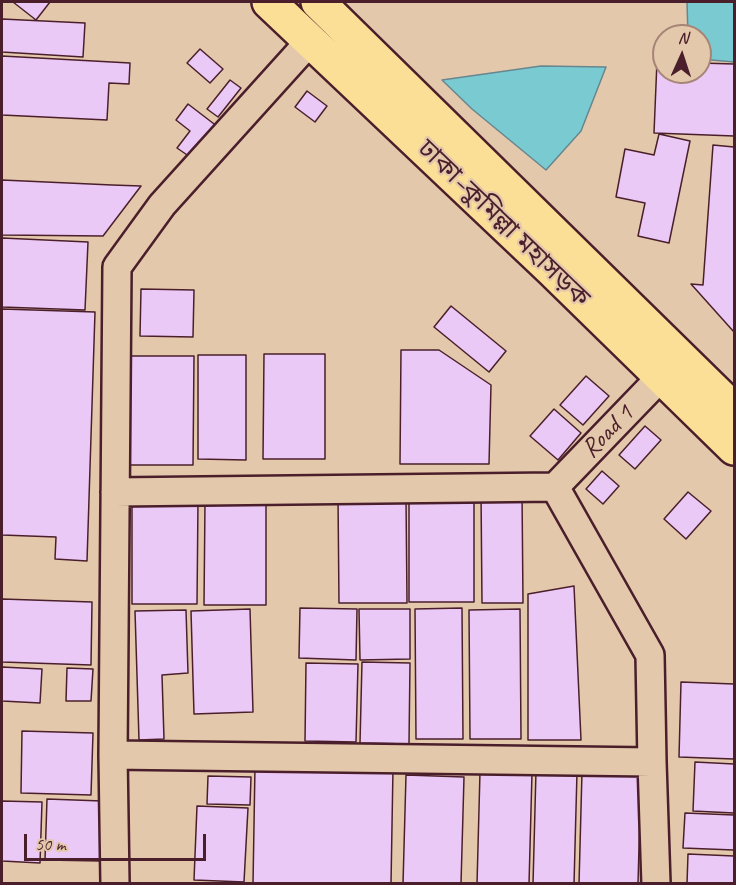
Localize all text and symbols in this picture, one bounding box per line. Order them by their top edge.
north arrow [652,24,712,84]
text: N [677,28,688,48]
street label: ঢাকা–কুমিল্লা মহাসড়ক [410,134,596,314]
street label: Road 1 [575,399,641,465]
scale bar [27,822,208,860]
text: 50 m [35,833,66,855]

